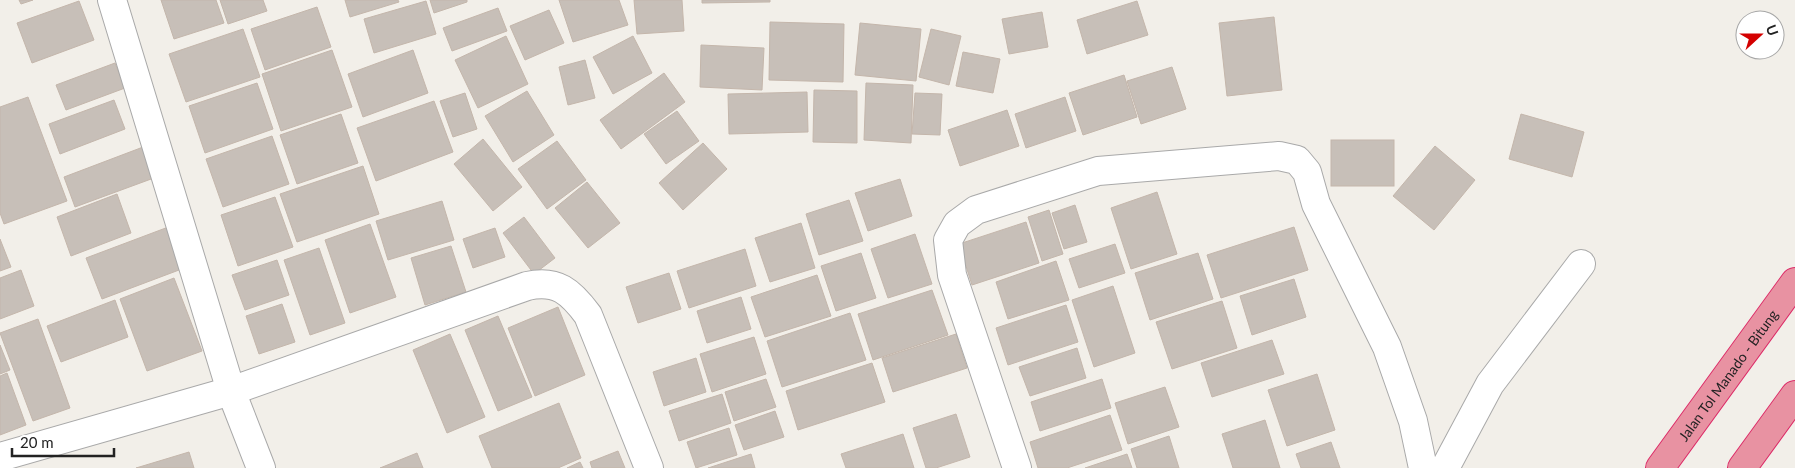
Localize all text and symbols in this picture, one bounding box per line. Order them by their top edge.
north arrow [1735,10,1785,60]
text: U [1763,22,1782,38]
street label: Jalan Tol Manado - Bitung [1674,306,1781,444]
scale bar [12,426,115,458]
text: 20 m [20,433,54,451]

